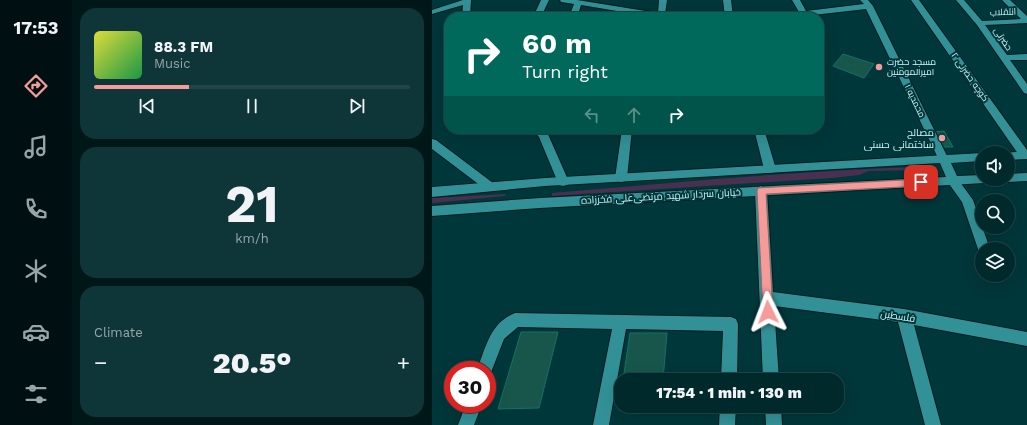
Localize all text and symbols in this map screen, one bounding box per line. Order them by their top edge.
street label: انتقلاب [990,7,1016,17]
text: 17:53 [14,17,58,38]
street label: حضرتی [992,26,1014,52]
text: 60 m [522,27,592,60]
icon: right [456,28,508,80]
text: 88.3 FM [154,38,213,56]
street label: کوچه حضرتی ۲ [949,51,991,104]
text: Music [154,56,191,71]
place label: مسجد حضرت امیرالمومنین [887,57,936,77]
text: Turn right [522,61,608,82]
marker: مسجد حضرت امیرالمومنین [874,62,884,72]
icon: directions [22,72,50,100]
street label: محمدیه ۱ [903,83,927,119]
icon: previous [136,95,158,117]
icon: pause [241,95,263,117]
icon: next [346,95,368,117]
icon: left [581,104,603,126]
icon: ahead [623,104,645,126]
icon: right [665,104,687,126]
place label: مصالح ساختمانی حسنی [864,127,934,151]
icon: music [22,133,50,161]
marker: مصالح ساختمانی حسنی [937,133,947,143]
map controls [975,146,1015,282]
button: sound [975,146,1015,186]
pin [904,165,938,199]
icon: arrive [910,171,932,193]
text: 21 [225,174,279,235]
street label: خیابان سردار شهید مرتضی‌علی فخرزاده [581,186,741,207]
button: search [975,194,1015,234]
icon: phone [22,195,50,223]
text: km/h [235,231,269,246]
button: layers [975,242,1015,282]
icon: climate [22,257,50,285]
position arrow [747,291,789,333]
street label: فلسطین [880,308,916,325]
icon: car [22,318,50,346]
text: Climate [94,325,143,340]
text: 20.5° [212,345,292,380]
text: − [94,350,107,375]
text: + [397,350,410,375]
speed limit sign: 30 [444,361,496,413]
icon: filters [22,380,50,408]
text: 17:54 · 1 min · 130 m [656,384,802,402]

